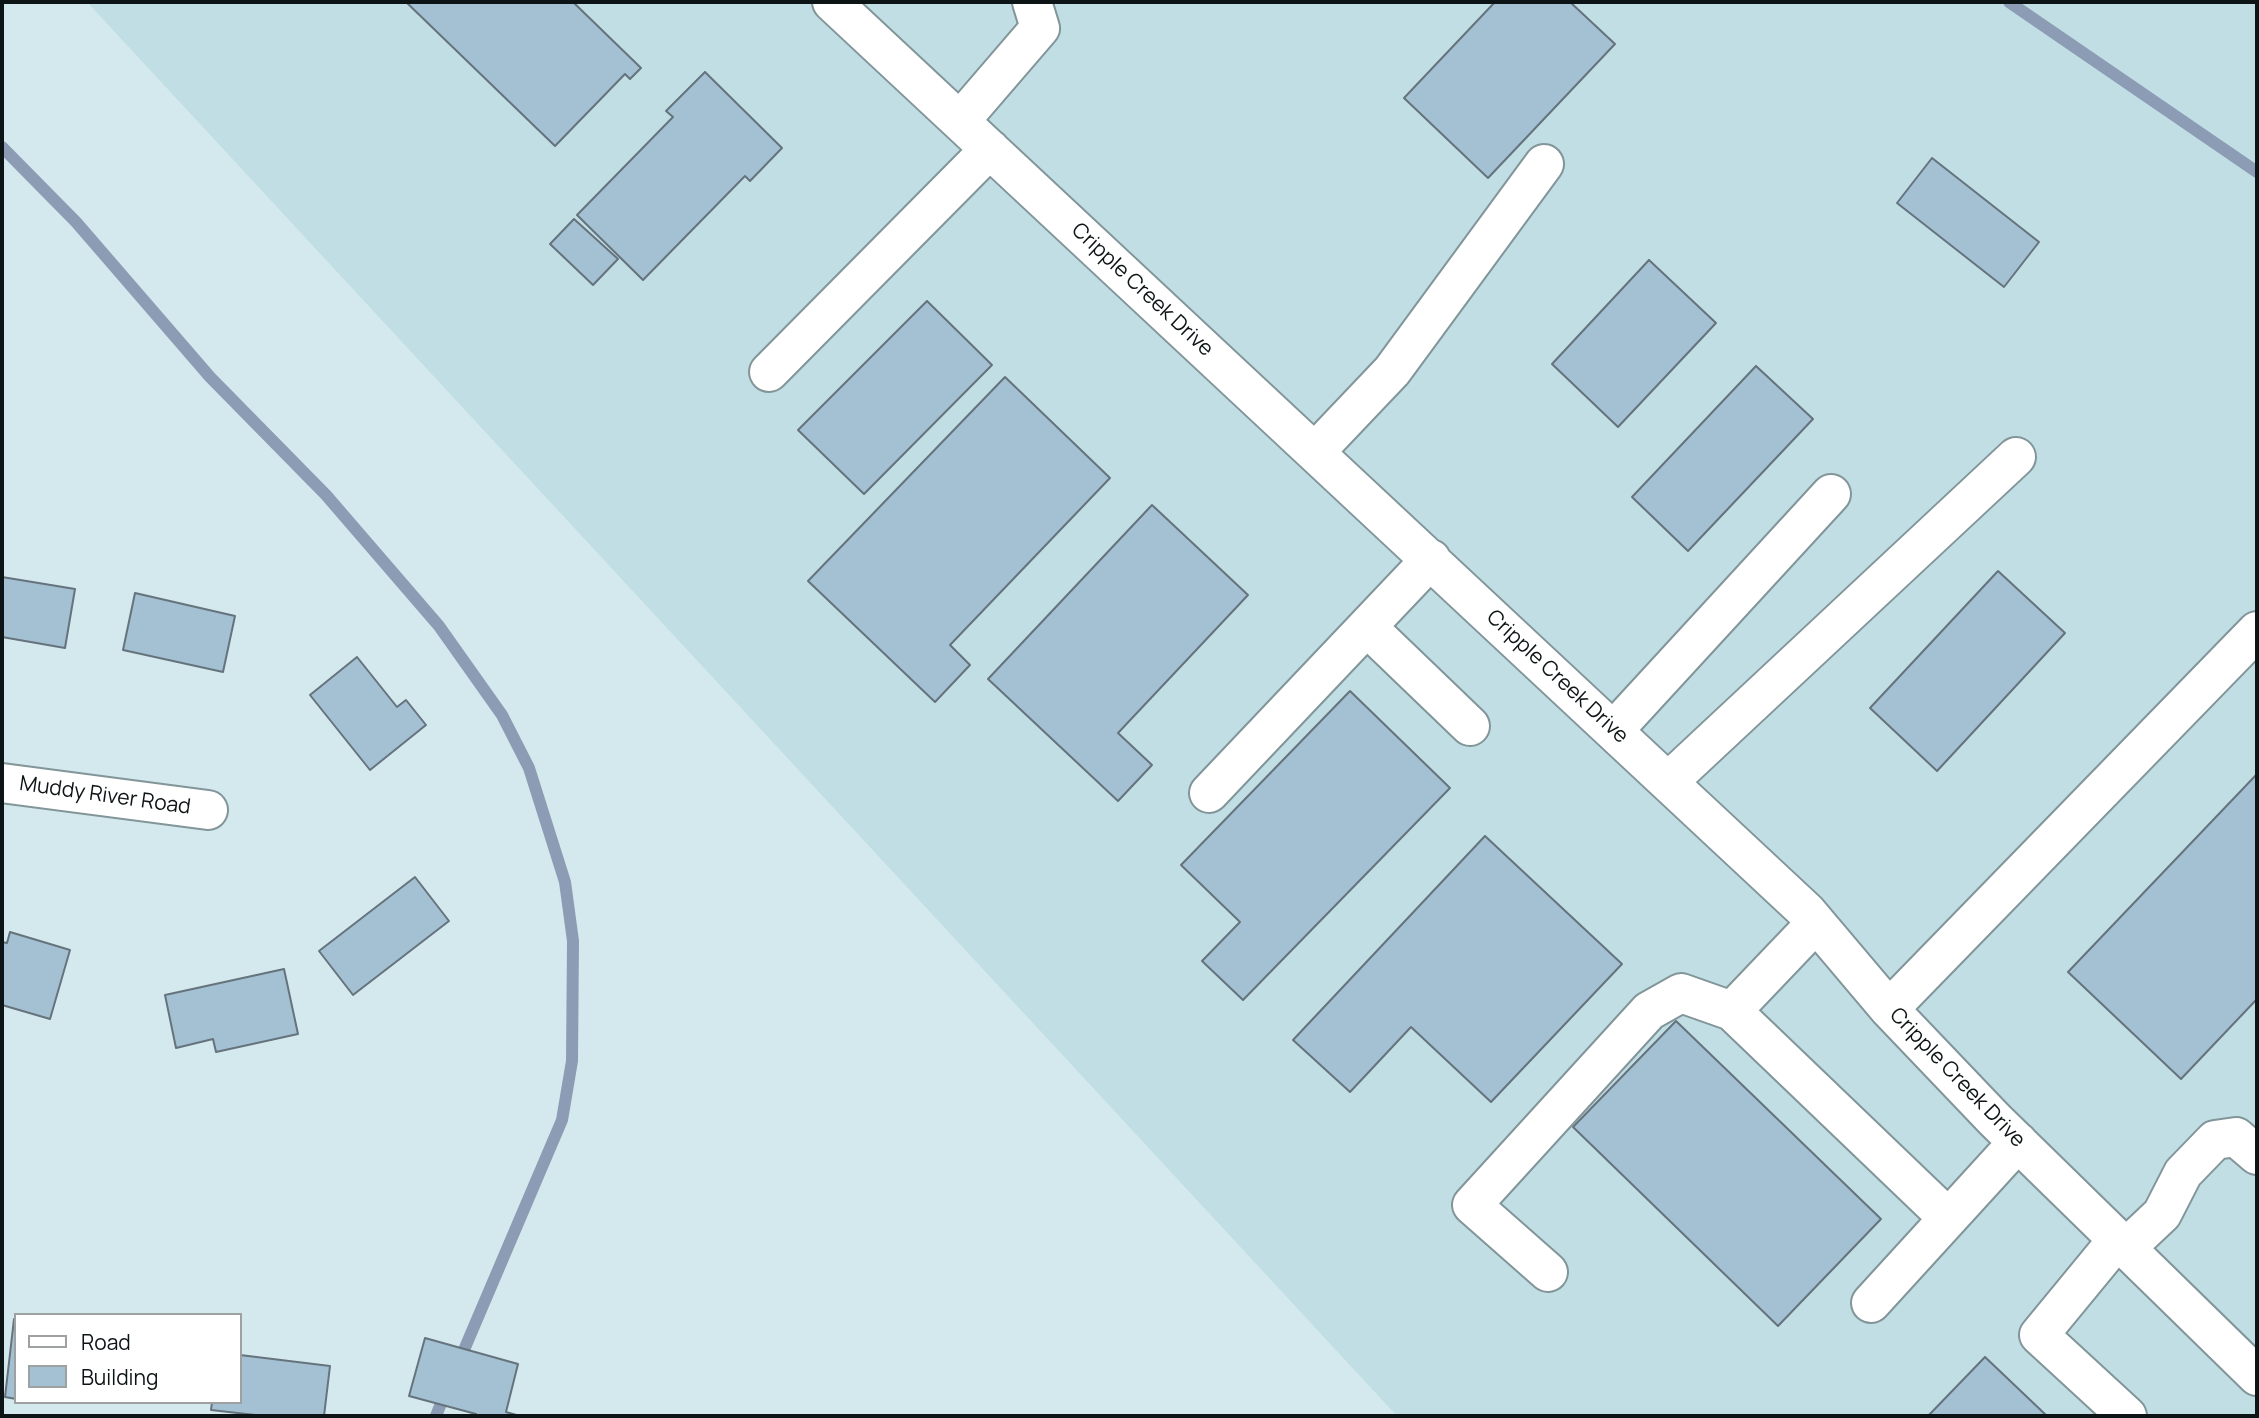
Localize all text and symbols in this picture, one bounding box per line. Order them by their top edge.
street label: Cripple Creek Drive [1066,218,1218,362]
street label: Cripple Creek Drive [1481,605,1633,749]
street label: Muddy River Road [18,772,192,820]
street label: Cripple Creek Drive [1884,1003,2030,1153]
legend [14,1313,242,1404]
text: Road [81,1328,131,1356]
text: Building [81,1363,158,1391]

